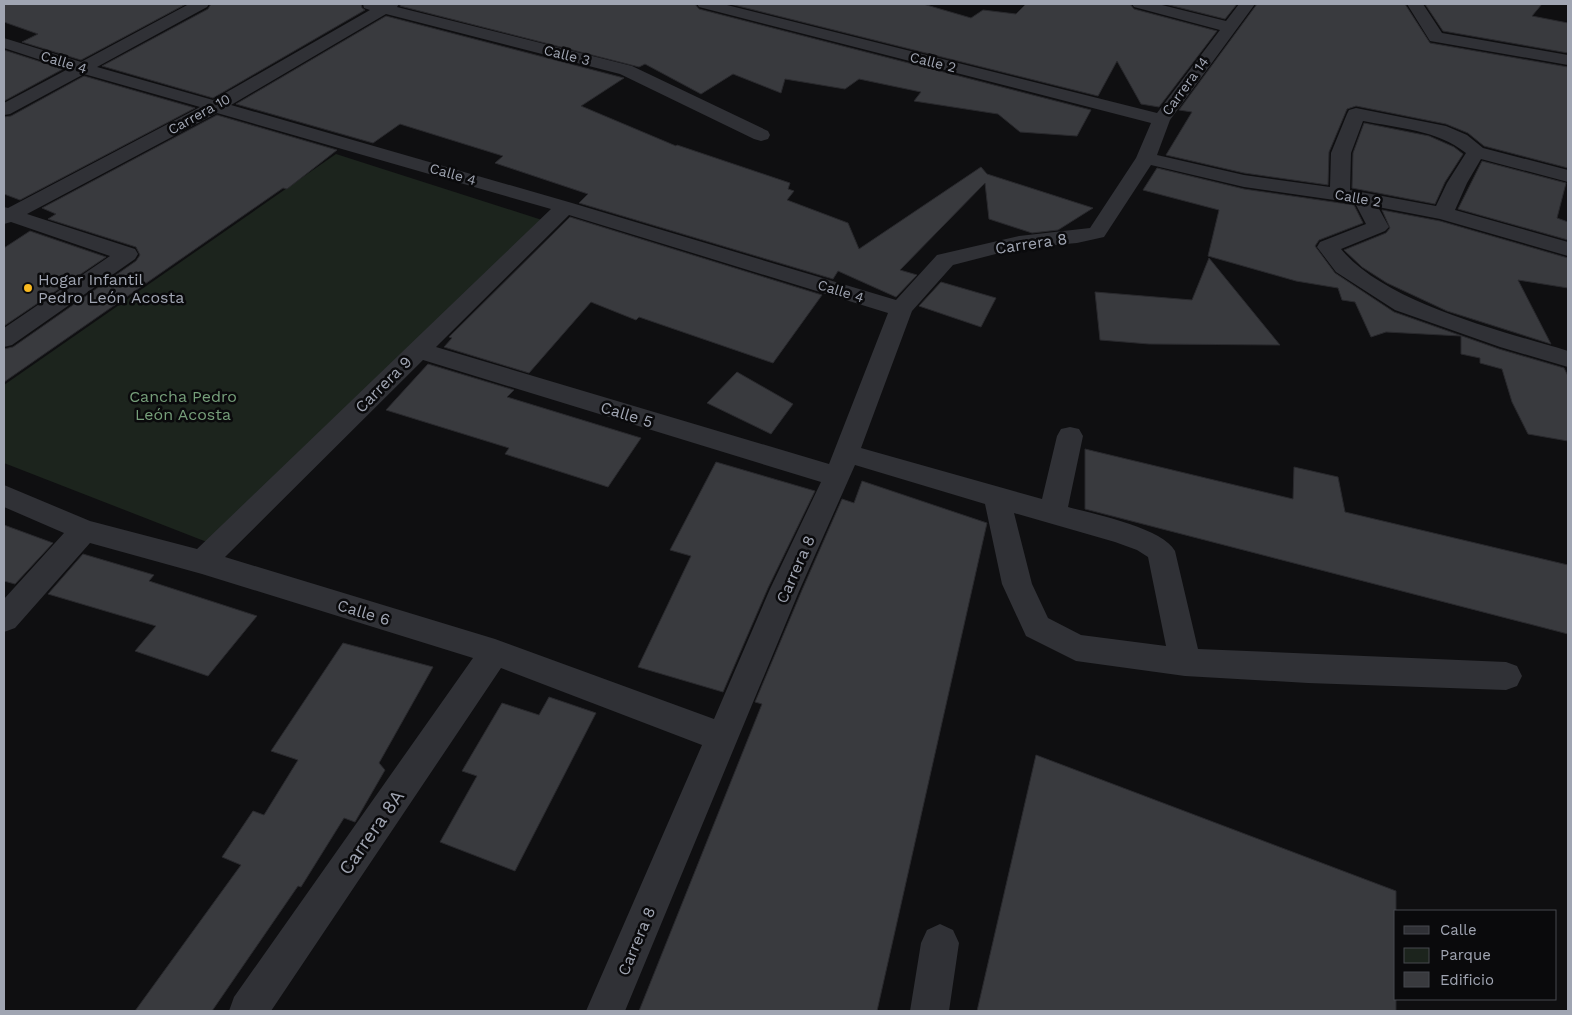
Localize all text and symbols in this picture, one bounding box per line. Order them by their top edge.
street label: Calle 3 [542,42,592,68]
street label: Calle 4 [39,47,89,77]
street label: Calle 2 [908,49,958,75]
street label: Carrera 14 [1158,54,1212,118]
street label: Carrera 10 [165,90,233,138]
street label: Calle 4 [428,160,478,188]
street label: Calle 2 [1333,186,1383,210]
street label: Carrera 8 [994,229,1068,258]
place label: Hogar Infantil Pedro León Acosta [38,270,184,307]
street label: Calle 4 [816,276,866,306]
marker: Hogar Infantil Pedro León Acosta [22,282,34,294]
street label: Carrera 9 [351,352,416,417]
park label: Cancha Pedro León Acosta [129,387,237,424]
street label: Calle 5 [598,398,655,431]
street label: Carrera 8 [772,532,819,606]
street label: Calle 6 [335,595,393,629]
street label: Carrera 8A [334,785,409,879]
street label: Carrera 8 [614,904,659,978]
legend [1394,910,1557,1000]
text: Calle [1440,921,1477,939]
text: Parque [1440,946,1491,964]
text: Edificio [1440,971,1494,989]

